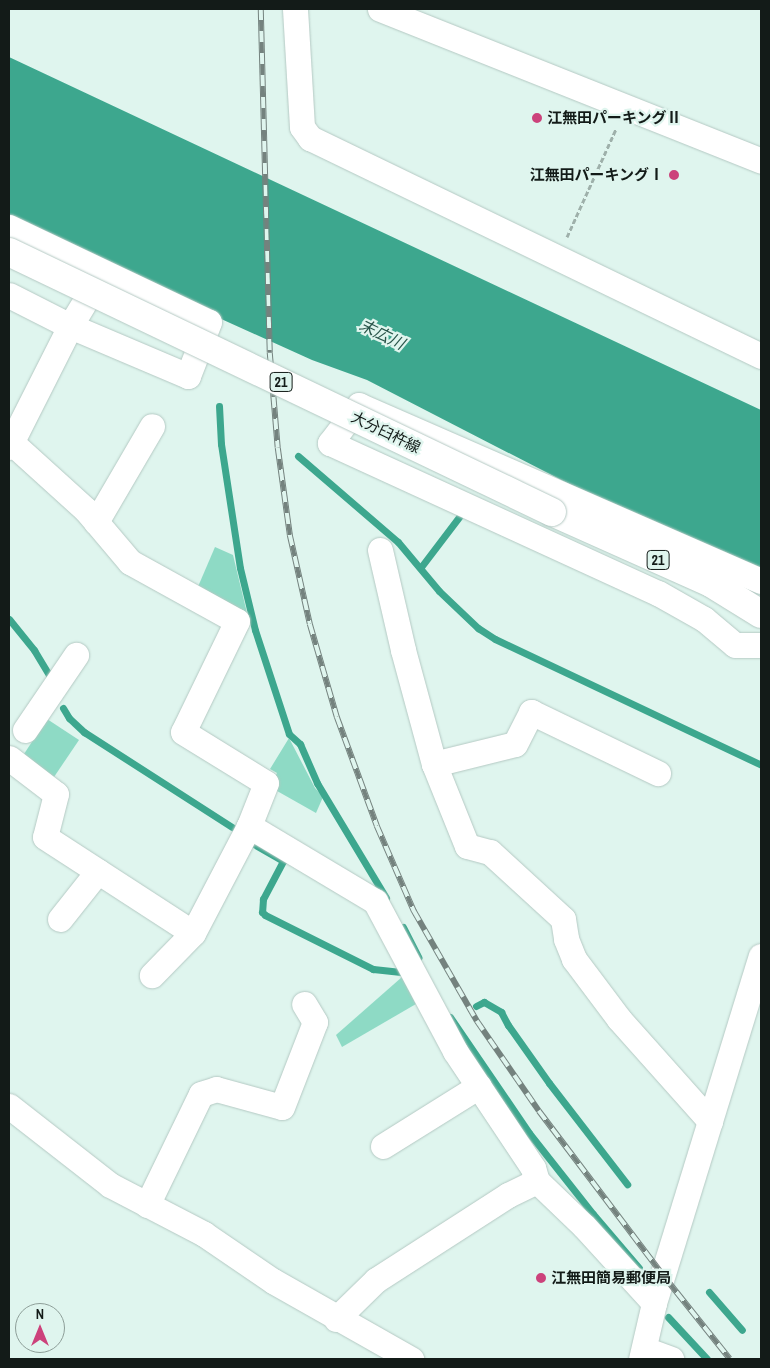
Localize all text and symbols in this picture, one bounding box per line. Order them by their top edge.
place label: 江無田パーキングⅡ [547,109,682,127]
marker: 江無田パーキングⅡ [531,112,543,124]
place label: 江無田パーキングⅠ [529,166,664,184]
marker: 江無田パーキングⅠ [668,169,680,181]
water label: 末広川 [356,315,408,353]
road number: 21 [268,371,294,394]
street label: 大分臼杵線 [348,407,424,457]
road number: 21 [646,548,670,572]
place label: 江無田簡易郵便局 [551,1269,671,1287]
marker: 江無田簡易郵便局 [535,1272,547,1284]
north arrow [15,1303,65,1353]
text: N [36,1305,44,1323]

